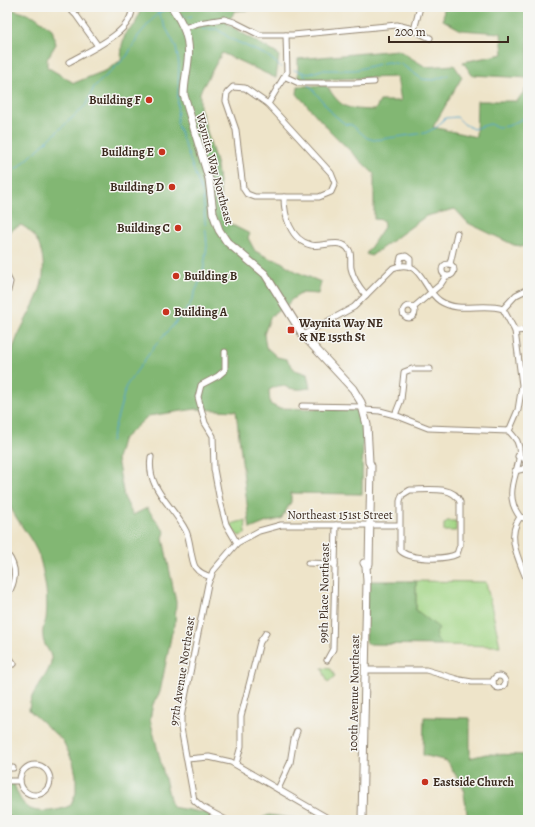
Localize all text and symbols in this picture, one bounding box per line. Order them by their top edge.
scale bar [389,18,508,44]
text: 200 m [395,24,426,40]
place label: Building F [89,92,142,108]
marker: Building F [144,95,154,105]
street label: Waynita Way Northeast [192,110,238,227]
place label: Building E [101,144,154,160]
marker: Building E [157,147,167,157]
place label: Building D [110,179,164,195]
marker: Building D [167,182,177,192]
place label: Building C [117,220,170,236]
marker: Building C [173,223,183,233]
place label: Building B [184,268,238,284]
marker: Building B [171,271,181,281]
place label: Building A [174,304,228,320]
marker: Building A [161,307,171,317]
place label: Waynita Way NE & NE 155th St [298,315,383,345]
marker: Waynita Way NE & NE 155th St [286,325,296,335]
street label: Northeast 151st Street [287,507,393,523]
street label: 99th Place Northeast [315,543,333,643]
street label: 97th Avenue Northeast [165,615,199,727]
street label: 100th Avenue Northeast [345,634,363,752]
place label: Eastside Church [433,774,515,790]
marker: Eastside Church [420,777,430,787]

